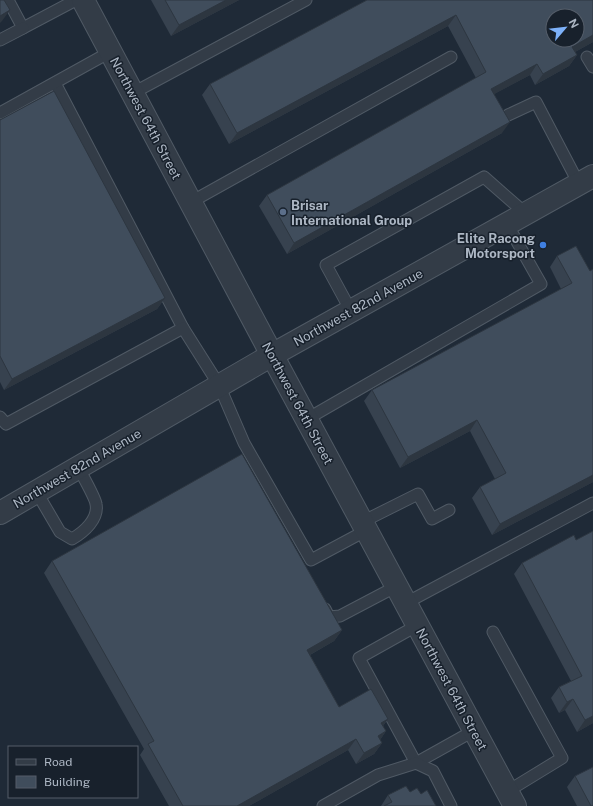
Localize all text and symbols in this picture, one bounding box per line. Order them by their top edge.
north arrow [545,8,585,48]
text: N [567,17,581,30]
street label: Northwest 64th Street [107,55,184,182]
place label: Brisar International Group [291,198,412,228]
marker: Brisar International Group [278,207,288,217]
place label: Elite Racong Motorsport [457,231,535,261]
marker: Elite Racong Motorsport [538,240,548,250]
street label: Northwest 82nd Avenue [291,266,426,349]
street label: Northwest 64th Street [259,340,336,467]
street label: Northwest 82nd Avenue [10,426,144,511]
street label: Northwest 64th Street [413,626,490,753]
legend [8,746,138,798]
text: Road [44,755,72,769]
text: Building [44,775,90,789]

